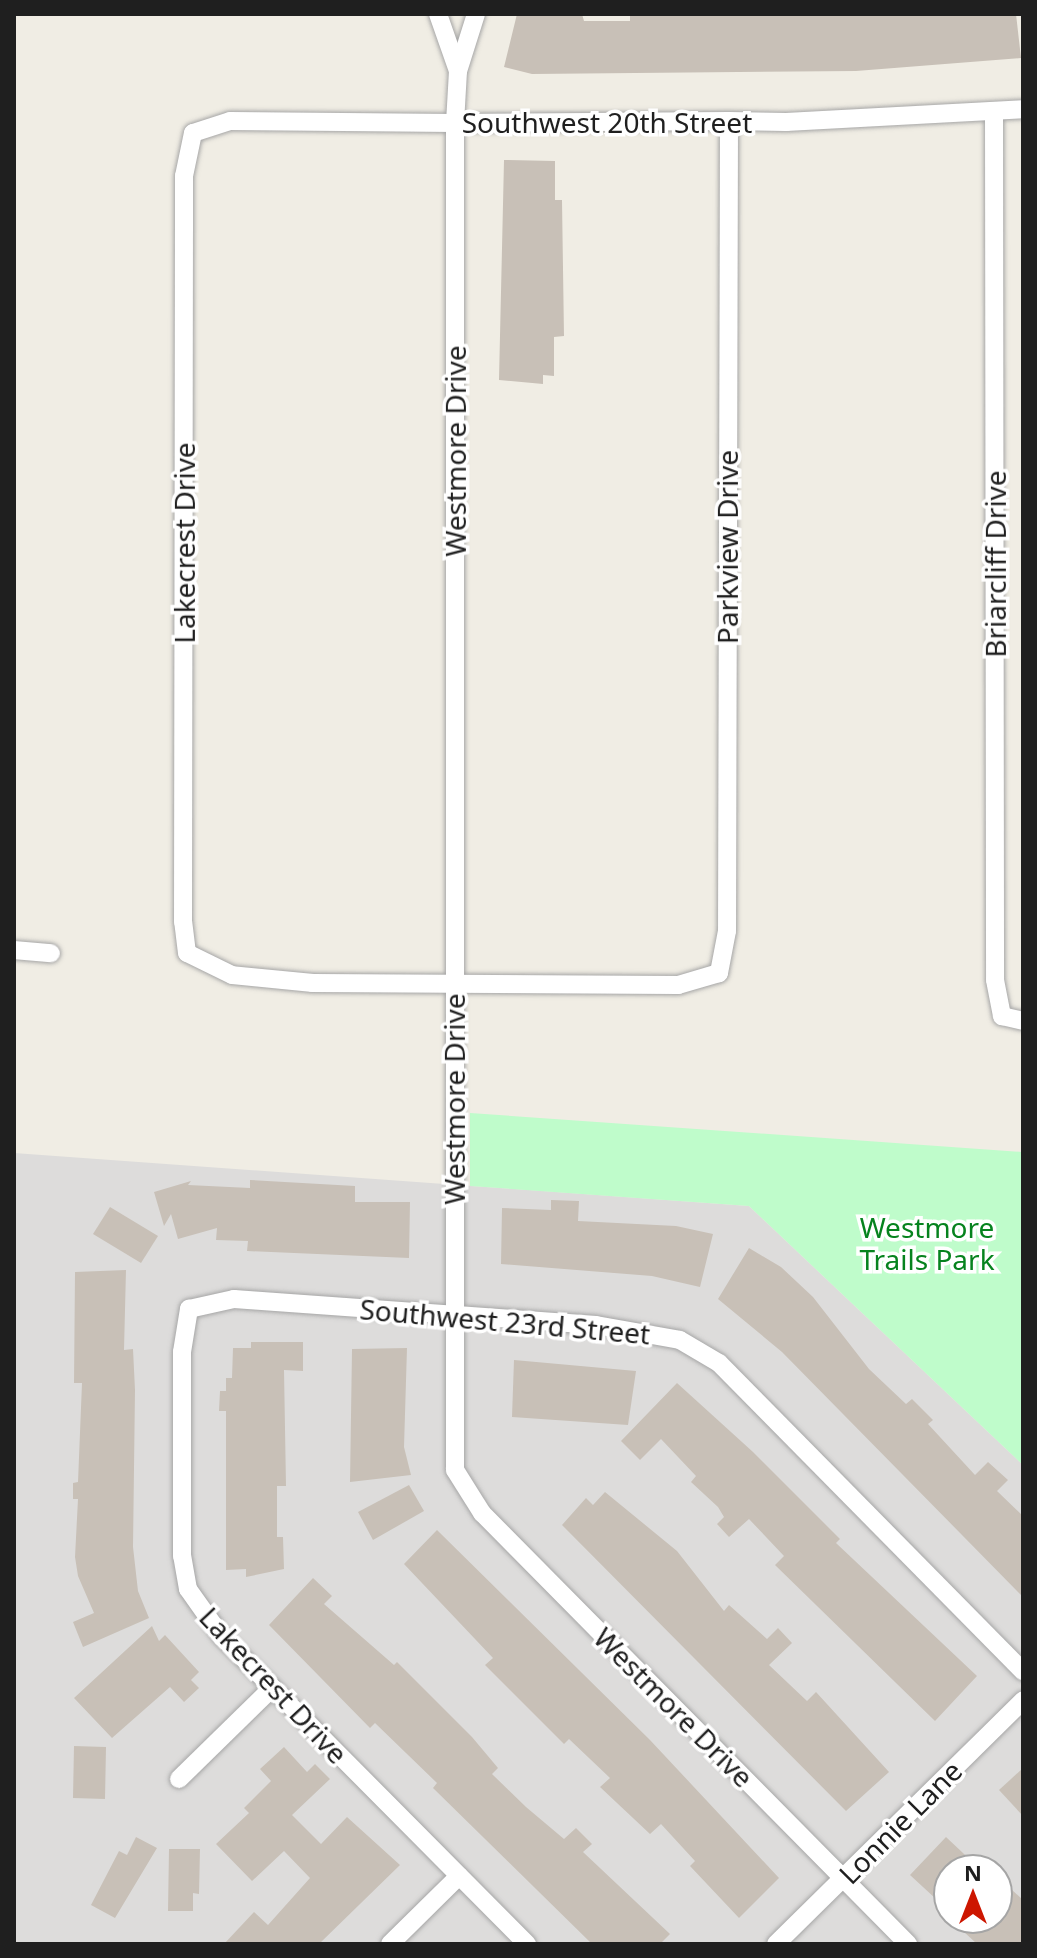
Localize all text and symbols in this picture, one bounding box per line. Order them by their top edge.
street label: Southwest 20th Street [462,105,752,139]
street label: Westmore Drive [438,345,472,557]
street label: Lakecrest Drive [167,442,201,644]
street label: Parkview Drive [710,450,744,644]
street label: Briarcliff Drive [978,470,1012,658]
street label: Westmore Drive [437,993,471,1205]
park label: Westmore Trails Park [859,1210,995,1276]
street label: Southwest 23rd Street [358,1292,652,1350]
street label: Lakecrest Drive [193,1600,355,1770]
street label: Westmore Drive [587,1620,761,1794]
street label: Lonnie Lane [832,1754,968,1890]
north arrow [933,1854,1013,1934]
text: N [964,1857,982,1887]

